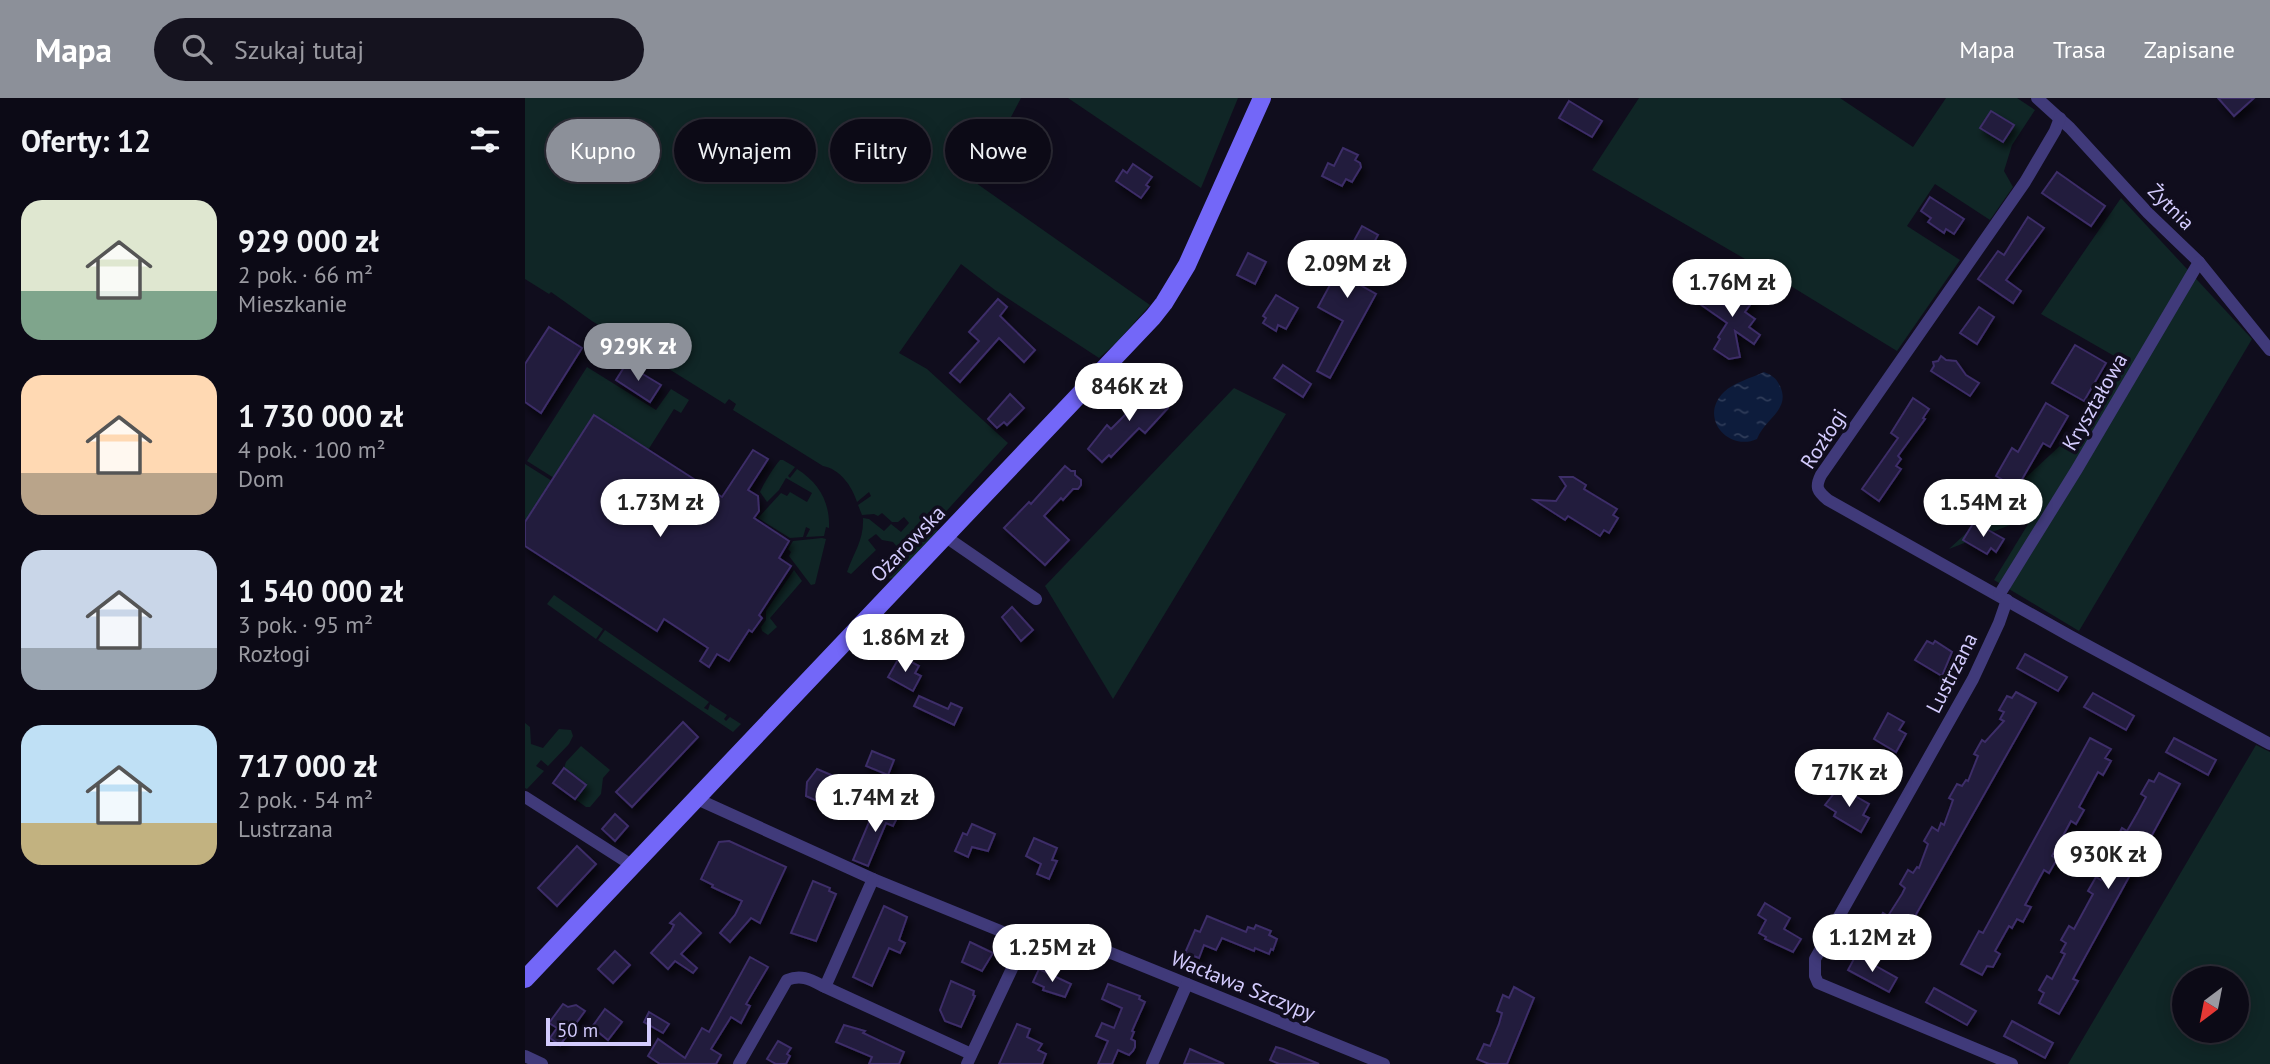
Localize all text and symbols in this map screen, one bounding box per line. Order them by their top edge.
search box [154,18,644,81]
text: Mapa [35,28,112,71]
icon: search [178,30,216,68]
text: Szukaj tutaj [234,33,364,66]
text: Mapa [1959,34,2015,65]
text: Trasa [2053,34,2106,65]
text: Zapisane [2144,34,2235,65]
chip: Kupno [546,119,660,182]
chip: Wynajem [674,119,816,182]
chip: Filtry [830,119,931,182]
chip: Nowe [945,119,1051,182]
text: Oferty: 12 [21,121,151,160]
icon: filters [466,121,504,159]
street label: Żytnia [2142,178,2200,236]
text: 929 000 zł [238,221,379,260]
icon: home [77,228,161,312]
pin: 2.09M zł [1275,240,1419,300]
text: 2.09M zł [1304,248,1390,277]
text: 2 pok. · 66 m² [238,260,373,289]
pin: 1.76M zł [1660,260,1804,319]
text: 1.76M zł [1689,267,1775,296]
text: Mieszkanie [238,289,347,318]
pin: 929K zł [573,324,703,383]
text: 929K zł [600,331,676,360]
street label: Kryształowa [2056,348,2133,455]
pin: 846K zł [1064,364,1194,423]
text: 846K zł [1091,371,1167,400]
text: 1 730 000 zł [238,396,403,435]
icon: home [77,403,161,487]
street label: Rozłogi [1794,404,1853,474]
text: 4 pok. · 100 m² [238,435,386,464]
text: Dom [238,464,284,493]
pin: 1.73M zł [588,480,732,539]
pin: 1.54M zł [1911,480,2055,539]
text: 1.73M zł [617,487,703,516]
text: 1.54M zł [1940,487,2026,516]
street label: Ożarowska [864,500,951,588]
text: 1 540 000 zł [238,571,403,610]
icon: home [77,578,161,662]
text: 3 pok. · 95 m² [238,610,373,639]
pin: 1.86M zł [833,614,977,674]
text: 1.86M zł [862,622,948,651]
street label: Lustrzana [1920,628,1983,717]
text: Rozłogi [238,639,310,668]
text: 717 000 zł [238,746,377,785]
pin: 717K zł [1784,750,1914,809]
icon: home [77,753,161,837]
text: 717K zł [1811,757,1887,786]
pin: 1.74M zł [803,774,947,834]
text: 1.74M zł [832,782,918,811]
text: 2 pok. · 54 m² [238,785,373,814]
text: Lustrzana [238,814,333,843]
pin: 930K zł [2043,832,2173,891]
text: 930K zł [2070,839,2146,868]
pin: 1.12M zł [1800,914,1944,974]
text: 1.12M zł [1829,922,1915,951]
pin: 1.25M zł [980,924,1124,984]
text: 1.25M zł [1009,932,1095,961]
street label: Wacława Szczypy [1167,944,1320,1027]
north arrow [2172,966,2249,1043]
map controls [2172,966,2249,1043]
scale bar [546,1015,651,1047]
text: 50 m [557,1018,598,1042]

